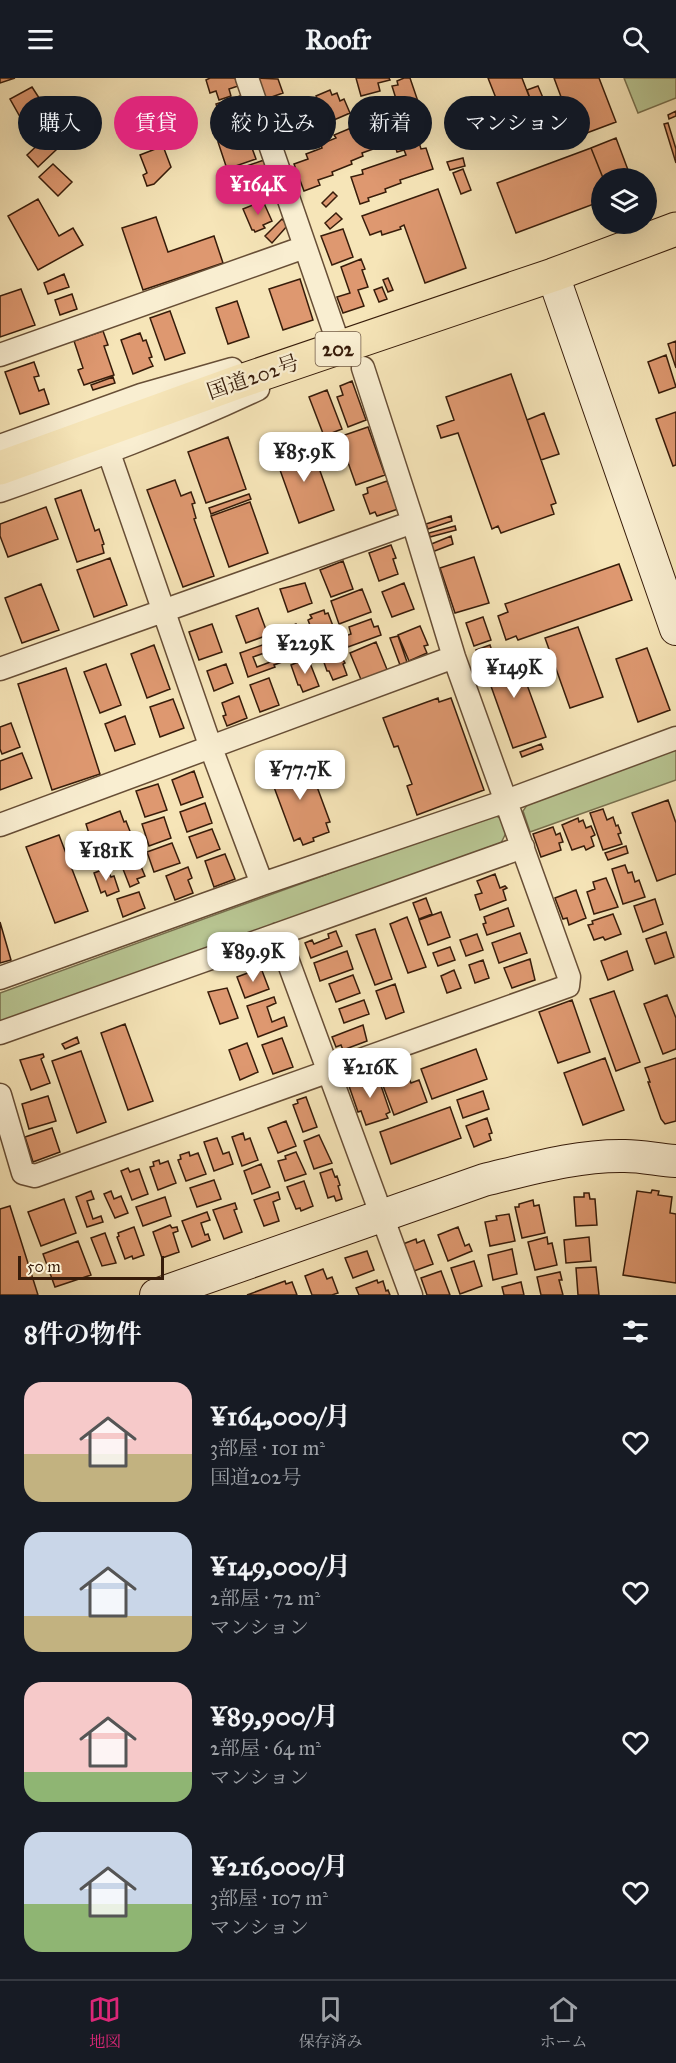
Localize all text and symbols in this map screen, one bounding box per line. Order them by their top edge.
icon: menu [24,23,57,56]
text: Roofr [305,23,371,56]
icon: search [619,23,652,56]
chip: 購入 [18,96,102,150]
chip: 賃貸 [114,96,198,150]
chip: 絞り込み [210,96,336,150]
chip: 新着 [348,96,432,150]
chip: マンション [444,96,590,150]
pin: ¥164K [216,165,300,216]
map controls [591,168,657,234]
button: layers [591,168,657,234]
text: ¥164K [230,172,286,196]
road number: 202 [316,332,360,366]
street label: 国道202号 [203,349,303,405]
pin: ¥85.9K [255,432,353,483]
text: ¥85.9K [273,439,335,463]
pin: ¥229K [263,624,347,675]
text: ¥229K [276,631,334,655]
pin: ¥149K [472,648,556,699]
text: ¥149K [485,655,543,679]
pin: ¥77.7K [251,750,349,801]
text: ¥77.7K [269,757,331,781]
pin: ¥181K [64,831,148,882]
text: ¥181K [79,838,133,862]
pin: ¥89.9K [204,932,302,983]
text: ¥89.9K [221,939,285,963]
pin: ¥216K [328,1048,412,1099]
text: ¥216K [342,1055,398,1079]
scale bar [18,1253,164,1280]
text: 50 m [27,1257,61,1276]
icon: filters [619,1315,652,1348]
text: 8件の物件 [24,1318,142,1350]
text: ¥164,000/月 [210,1400,351,1432]
icon: home [72,1406,144,1478]
icon: heart [619,1426,652,1459]
text: 3部屋 · 101 m² [210,1436,325,1460]
text: 国道202号 [210,1465,301,1489]
text: ¥149,000/月 [210,1550,351,1582]
icon: home [72,1556,144,1628]
icon: heart [619,1576,652,1609]
text: 2部屋 · 72 m² [210,1586,320,1610]
text: マンション [210,1615,309,1639]
text: ¥89,900/月 [210,1700,339,1732]
icon: home [72,1706,144,1778]
icon: heart [619,1726,652,1759]
text: 2部屋 · 64 m² [210,1736,321,1760]
text: マンション [210,1765,309,1789]
text: ¥216,000/月 [210,1850,349,1882]
icon: home [72,1856,144,1928]
icon: heart [619,1876,652,1909]
text: 3部屋 · 107 m² [210,1886,328,1910]
text: マンション [210,1915,309,1939]
tab: 地図 [88,1993,121,2052]
tab: 保存済み [298,1993,362,2052]
tab: ホーム [539,1993,587,2052]

